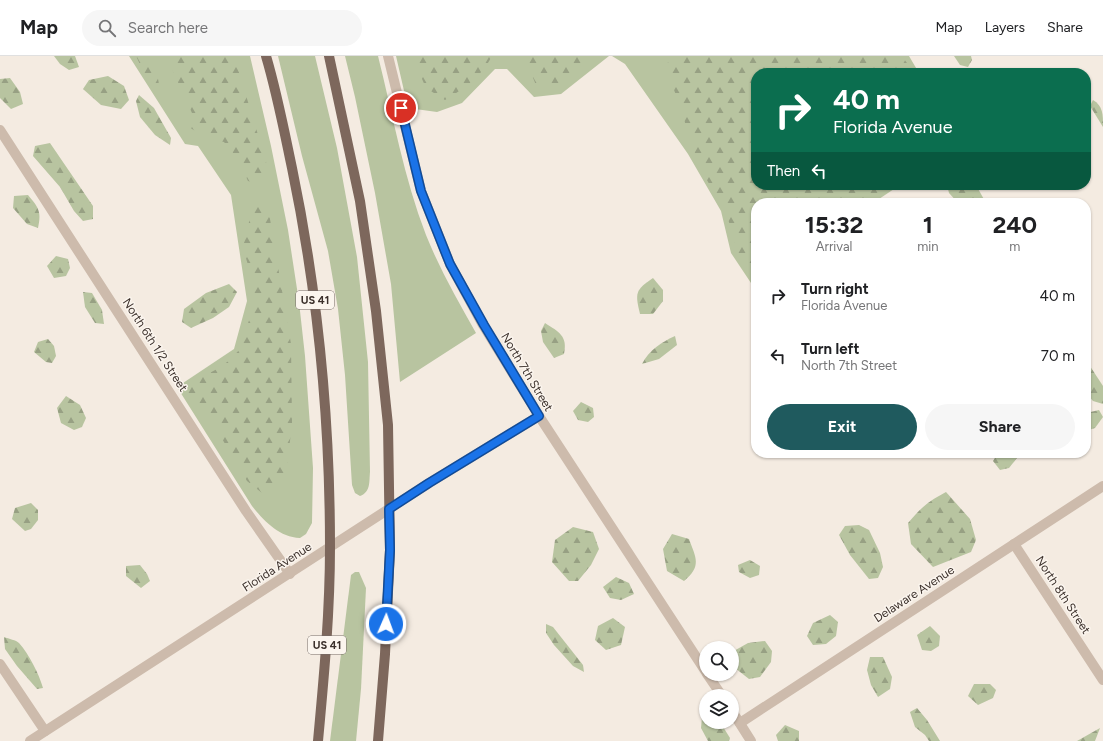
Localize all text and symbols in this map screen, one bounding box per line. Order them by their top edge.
search box [82,10,362,46]
text: Map [20,16,58,39]
icon: search [96,17,118,39]
text: Search here [128,19,208,37]
text: Map [935,19,963,36]
text: Layers [985,19,1025,36]
text: Share [1047,19,1083,36]
text: 40 m [833,82,900,116]
icon: right [767,84,819,136]
pin [384,91,418,125]
icon: arrive [390,97,412,119]
text: Florida Avenue [833,116,952,138]
icon: left [808,160,830,182]
text: Then [767,162,800,180]
text: 15:32 [805,210,863,239]
text: 1 [923,210,933,239]
text: 240 [992,210,1037,239]
text: Arrival [816,239,852,254]
text: min [917,239,939,254]
text: m [1009,239,1020,254]
text: Turn right [801,280,869,298]
icon: right [767,285,789,307]
text: 40 m [1040,287,1075,305]
road number: US 41 [296,291,334,309]
street label: North 6th 1/2 Street [120,296,191,395]
text: Florida Avenue [801,298,887,313]
street label: North 7th Street [498,330,556,414]
text: Turn left [801,340,859,358]
icon: left [767,345,789,367]
text: 70 m [1041,347,1075,365]
text: North 7th Street [801,358,897,373]
button: Exit [767,404,917,450]
button: Share [925,404,1075,450]
street label: Florida Avenue [240,539,315,595]
street label: North 8th Street [1033,554,1094,637]
street label: Delaware Avenue [871,563,957,625]
position arrow [365,603,407,645]
road number: US 41 [308,636,346,654]
map controls [699,641,739,729]
button: search [699,641,739,681]
button: layers [699,689,739,729]

